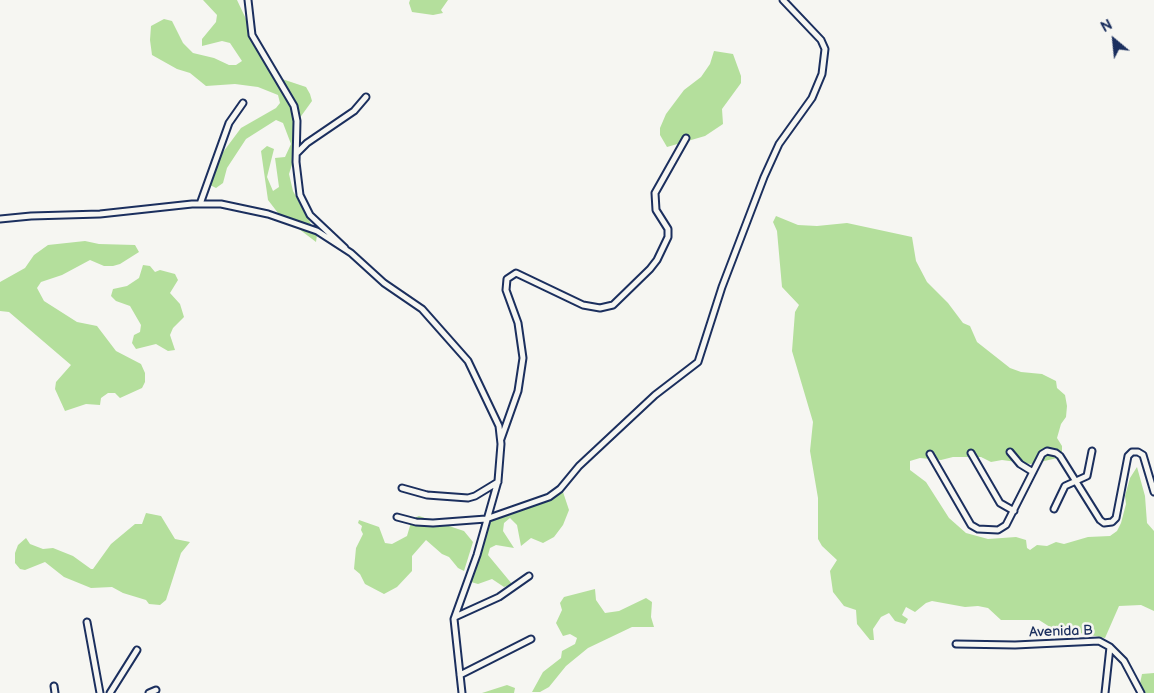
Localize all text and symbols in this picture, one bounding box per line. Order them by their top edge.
north arrow [1089,15,1139,65]
text: N [1098,16,1115,36]
street label: Avenida B [1029,622,1093,642]

